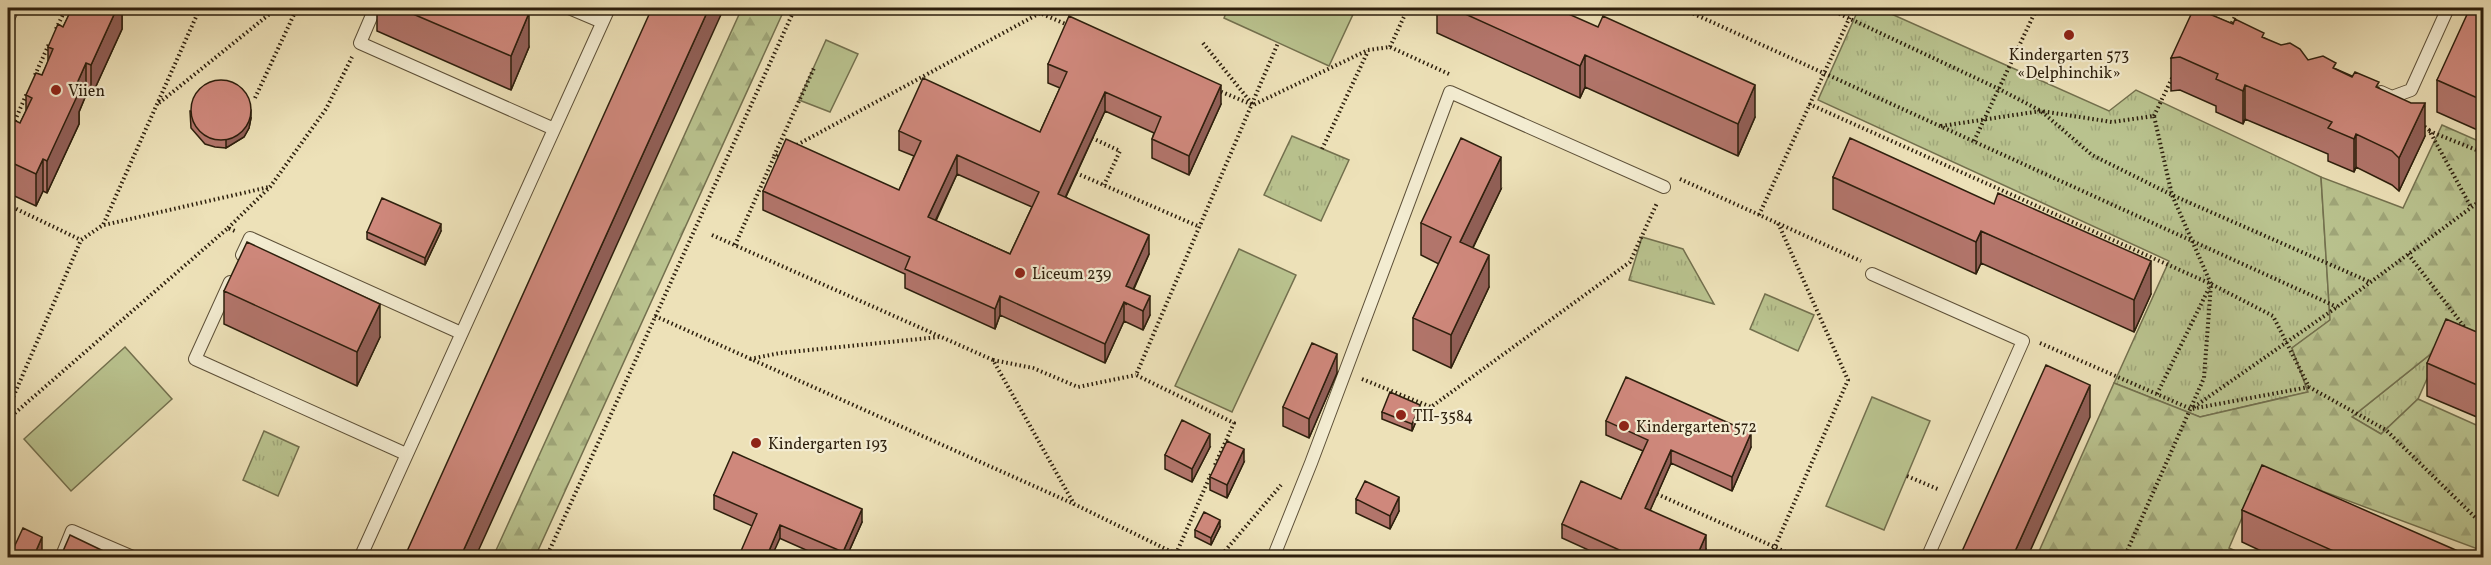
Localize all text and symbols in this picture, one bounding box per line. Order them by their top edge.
marker: Kindergarten 573 «Delphinchik» [2062,28,2076,42]
place label: Kindergarten 573 «Delphinchik» [2009,45,2129,85]
place label: Viien [68,81,105,103]
marker: Viien [49,83,63,97]
place label: Liceum 239 [1032,264,1111,286]
marker: Liceum 239 [1013,266,1027,280]
place label: ТП-3584 [1413,406,1473,428]
marker: ТП-3584 [1394,408,1408,422]
place label: Kindergarten 572 [1636,417,1757,439]
marker: Kindergarten 572 [1617,419,1631,433]
place label: Kindergarten 193 [768,434,888,456]
marker: Kindergarten 193 [749,436,763,450]

